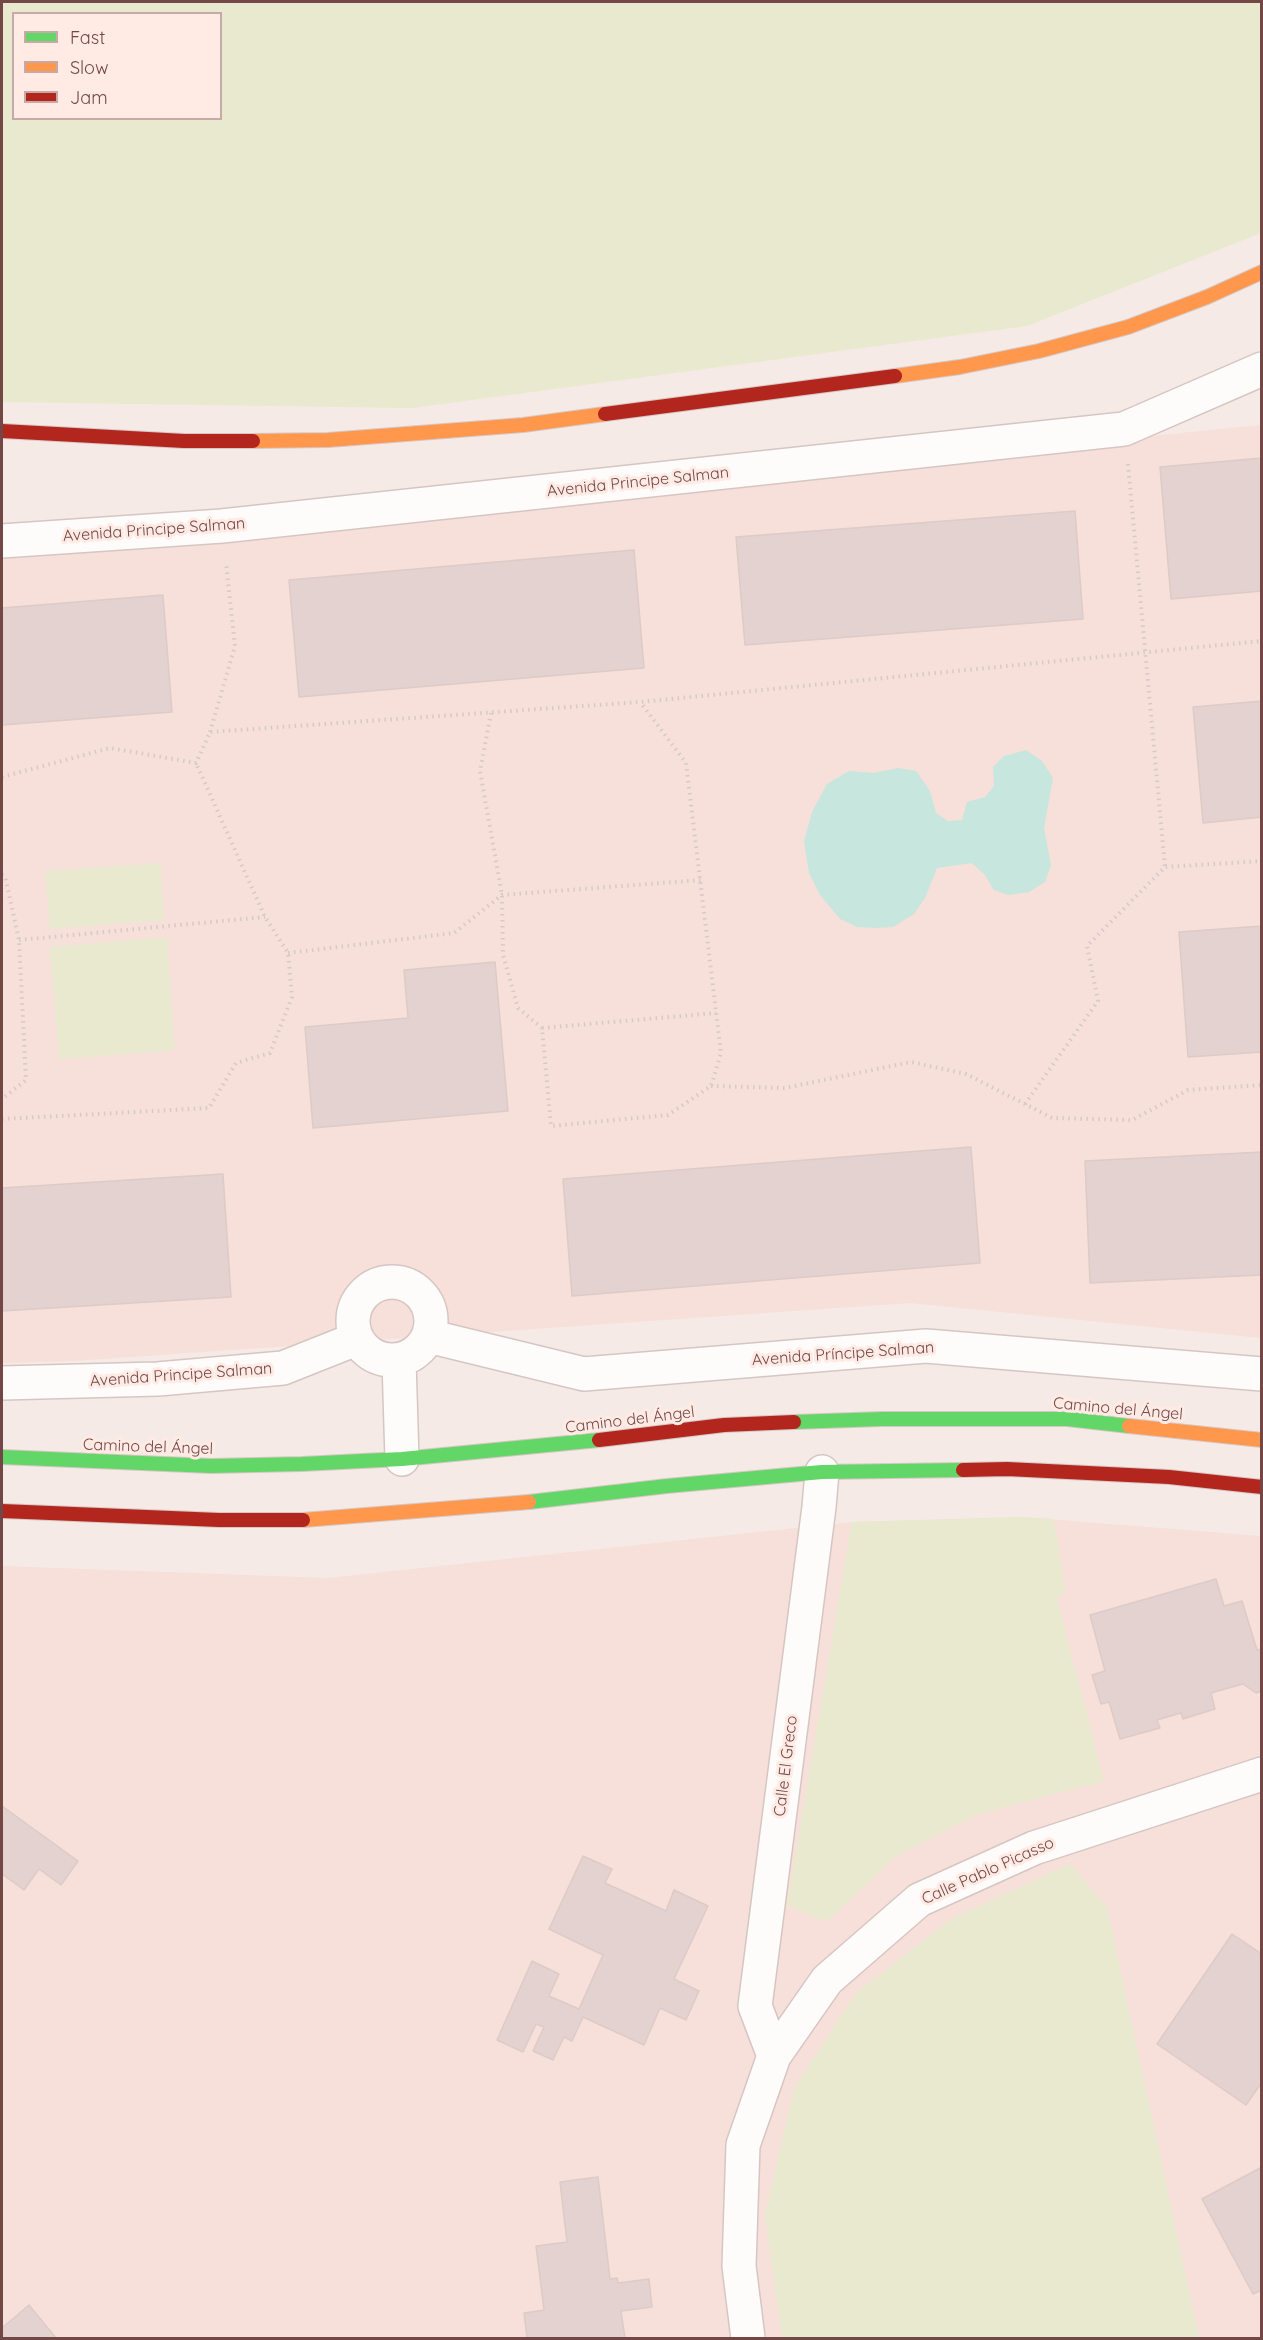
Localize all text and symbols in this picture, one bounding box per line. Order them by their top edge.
legend [12,12,222,120]
text: Fast [70,26,105,49]
text: Slow [70,56,108,79]
text: Jam [70,86,108,109]
street label: Avenida Principe Salman [546,463,730,501]
street label: Avenida Principe Salman [62,514,246,546]
street label: Avenida Príncipe Salman [751,1338,935,1370]
street label: Avenida Principe Salman [89,1359,273,1391]
street label: Camino del Ángel [1052,1394,1184,1424]
street label: Camino del Ángel [564,1403,696,1437]
street label: Camino del Ángel [83,1435,213,1459]
street label: Calle El Greco [770,1714,802,1818]
street label: Calle Pablo Picasso [919,1833,1057,1909]

